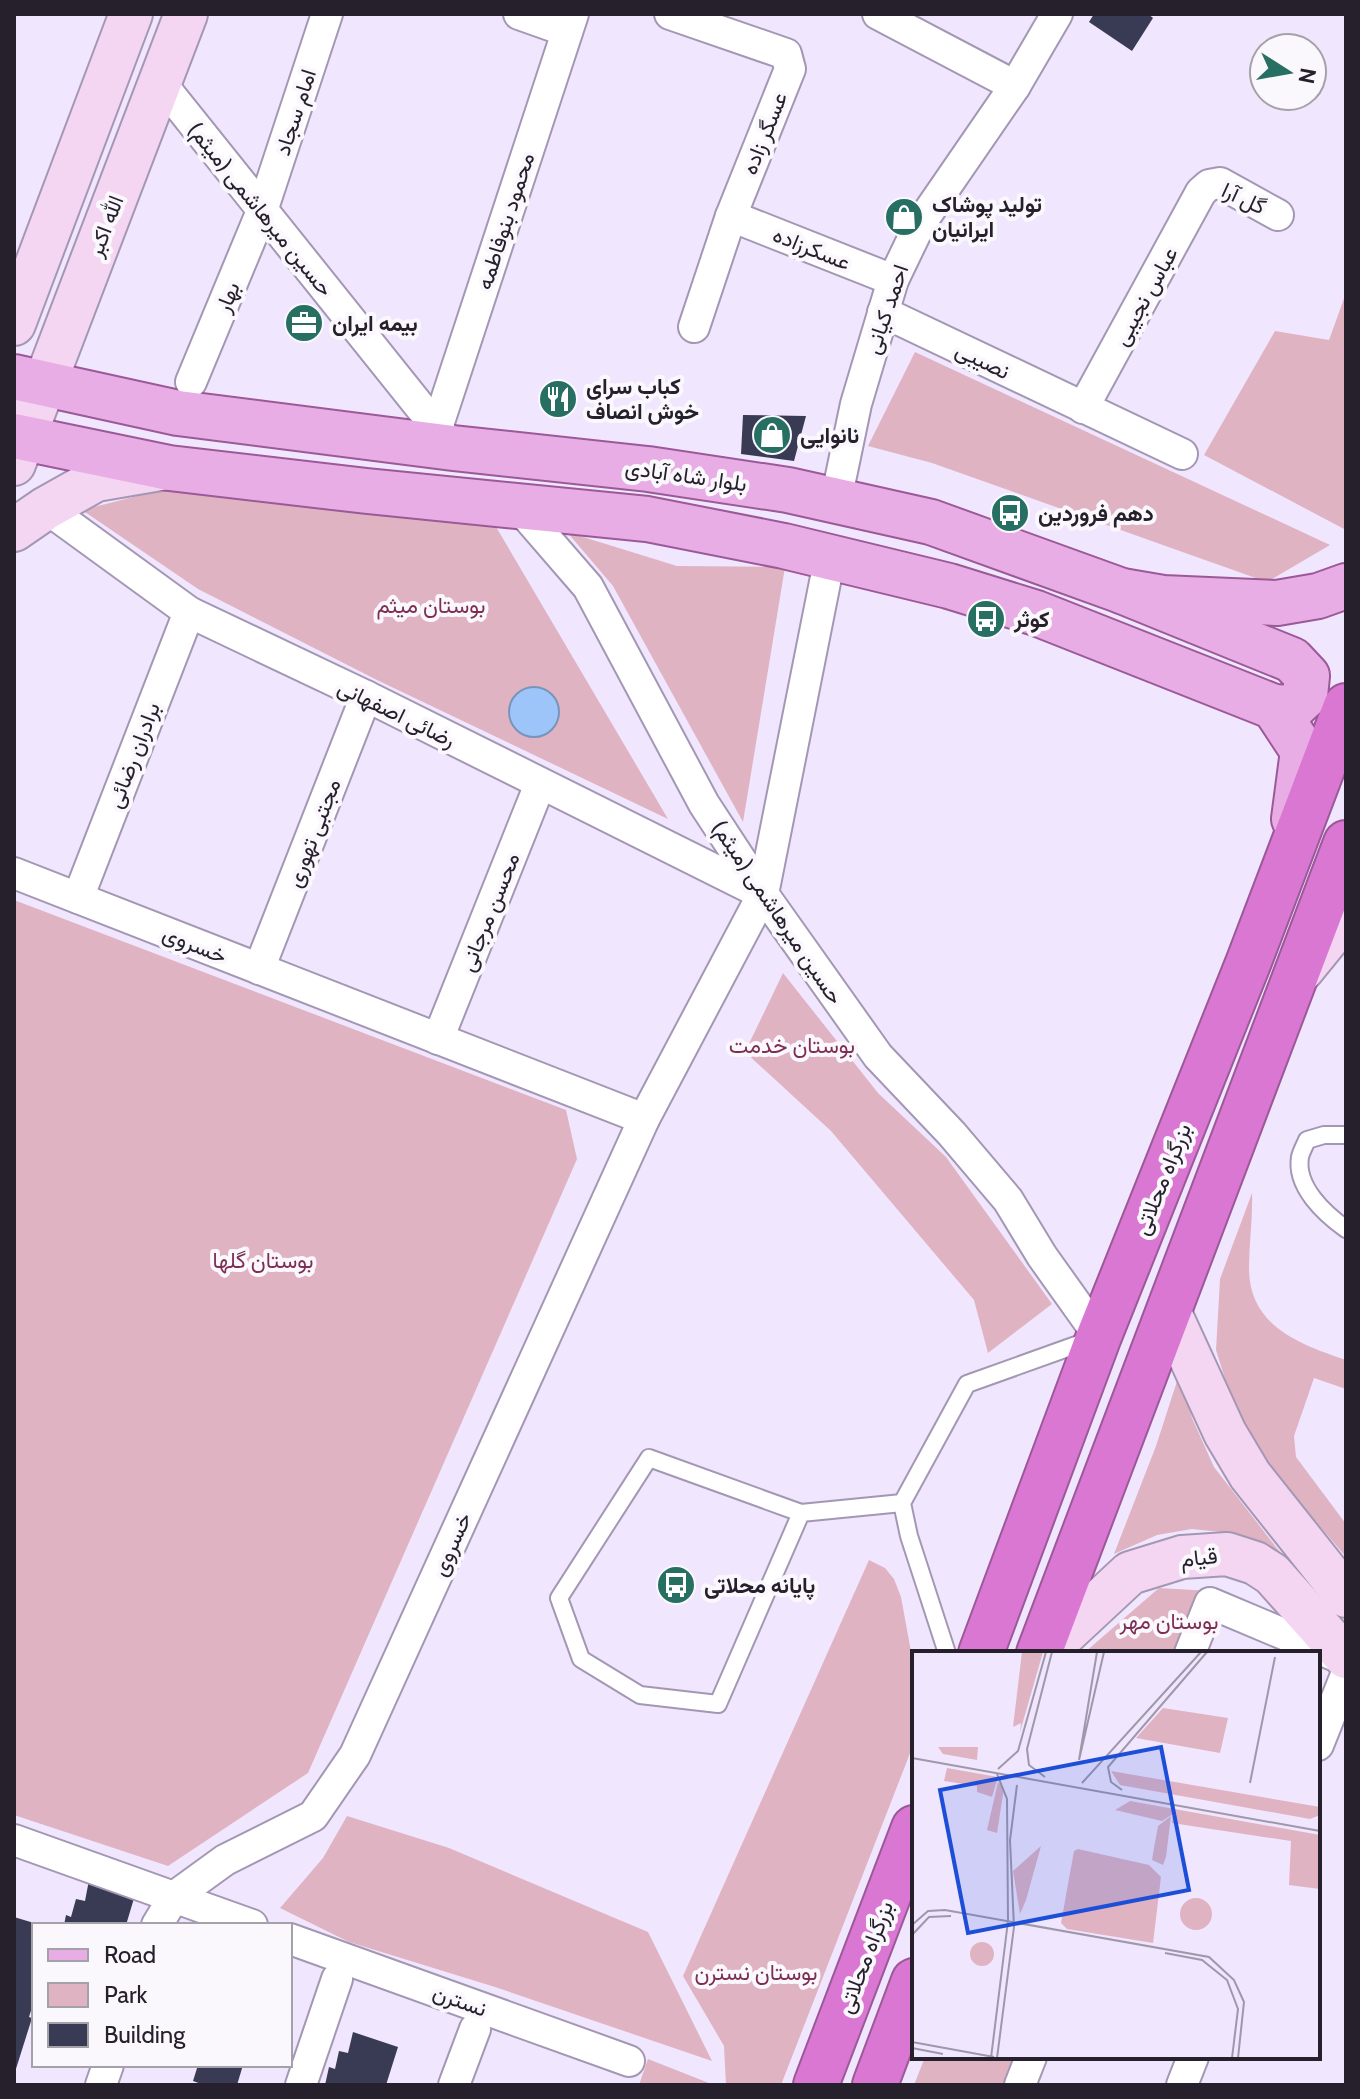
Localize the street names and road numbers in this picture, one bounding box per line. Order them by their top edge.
street label: امام سجاد [269,66,323,159]
street label: عسگر زاده [736,88,793,178]
street label: حسین میرهاشمی (میثم) [181,117,339,302]
street label: محمود بنوفاطمه [471,149,540,293]
street label: گل آرا [1217,177,1270,220]
street label: الله اکبر [81,192,129,262]
street label: عسکرزاده [769,221,855,276]
street label: عباس نجیبی [1107,242,1184,350]
street label: احمد کیانی [859,261,914,358]
street label: بهار [209,278,246,317]
street label: نصیبی [951,336,1014,385]
street label: بلوار شاه آبادی [623,454,748,497]
street label: رضائی اصفهانی [333,673,460,754]
street label: برادران رضائی [101,698,166,812]
street label: مجتبی تهوری [280,775,347,891]
street label: حسین میرهاشمی (میثم) [705,815,849,1010]
street label: محسن مرجانی [453,849,526,976]
street label: خسروی [159,919,231,969]
street label: بزرگراه محلاتی [1128,1119,1197,1239]
street label: خسروی [426,1508,477,1580]
street label: قیام [1179,1542,1219,1574]
street label: بزرگراه محلاتی [832,1897,899,2017]
street label: نسترن [429,1978,491,2023]

